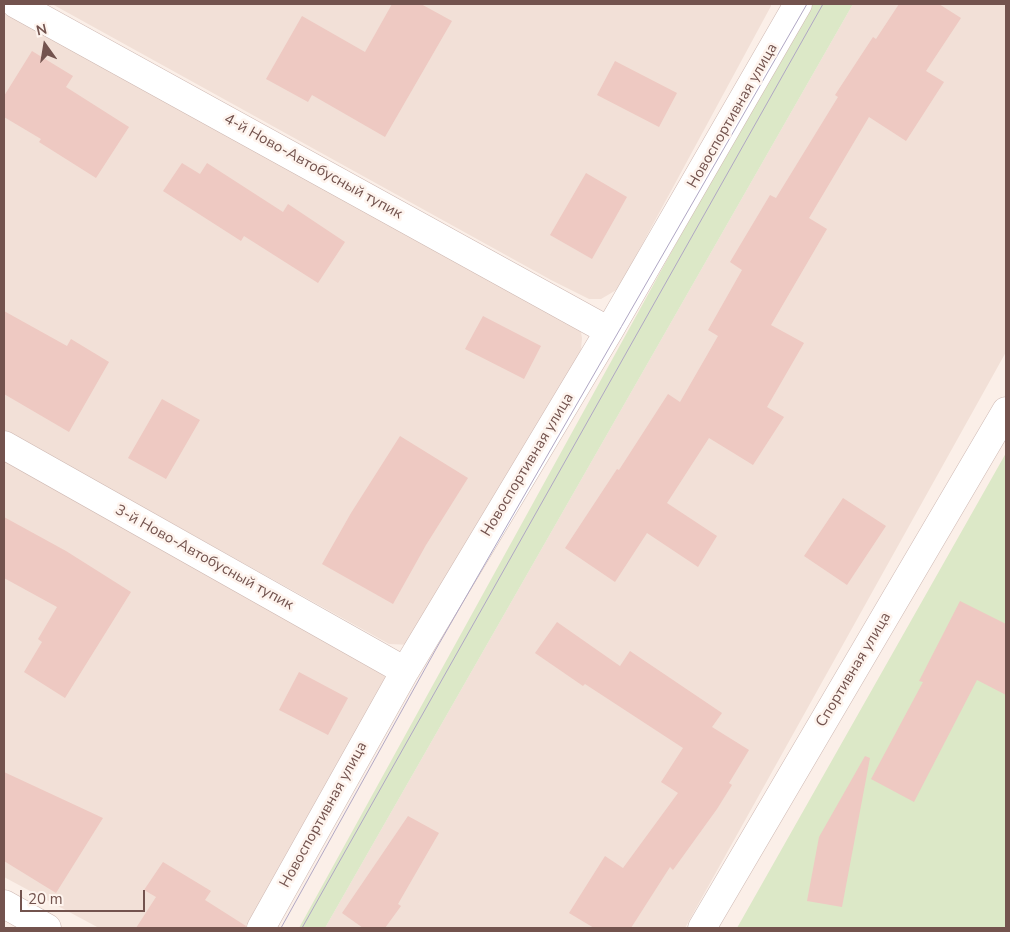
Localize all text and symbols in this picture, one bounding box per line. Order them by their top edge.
text: N [34,19,49,40]
north arrow [20,20,70,70]
street label: Новоспортивная улица [684,40,782,192]
street label: 4-й Ново-Автобусный тупик [221,110,405,224]
street label: Новоспортивная улица [478,390,578,540]
street label: 3-й Ново-Автобусный тупик [112,501,296,615]
street label: Спортивная улица [813,609,895,731]
street label: Новоспортивная улица [276,739,372,891]
scale bar [22,880,148,912]
text: 20 m [28,889,63,909]

